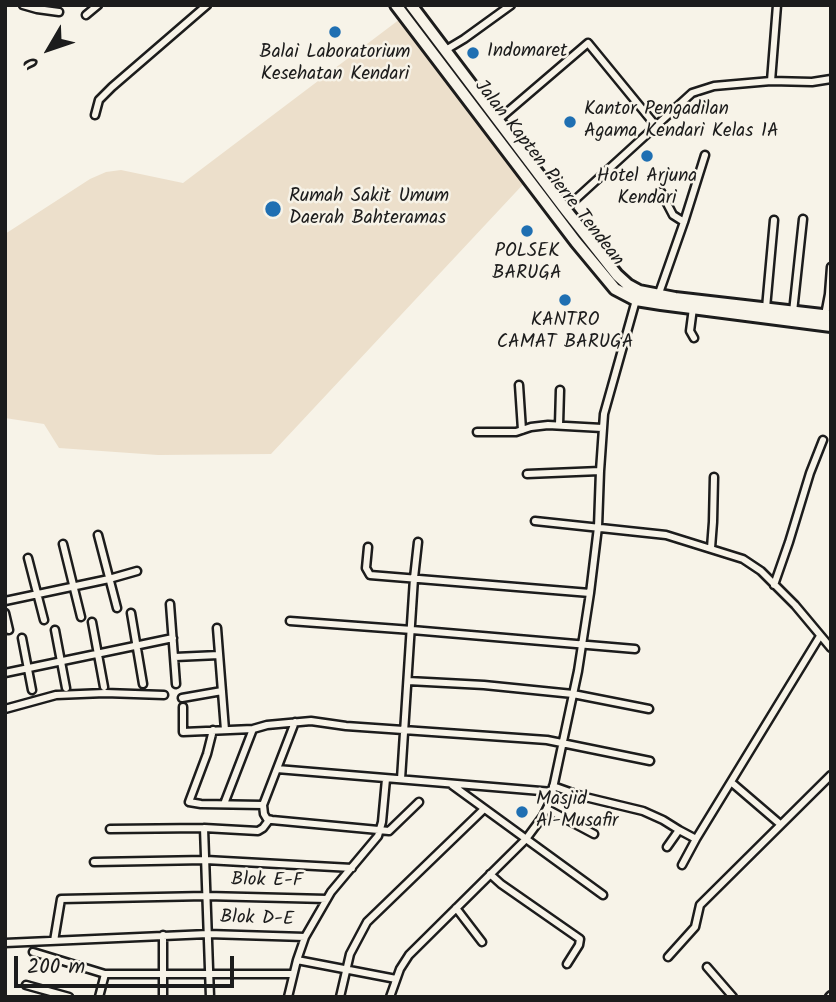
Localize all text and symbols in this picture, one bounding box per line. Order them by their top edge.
north arrow [14,14,84,84]
marker: Balai Laboratorium Kesehatan Kendari [327,24,343,40]
place label: Indomaret [487,42,567,64]
place label: Balai Laboratorium Kesehatan Kendari [260,43,410,87]
marker: Indomaret [465,45,481,61]
text: U [17,48,48,76]
street label: Jalan Kapten Pierre Tendean [468,76,628,272]
place label: Kantor Pengadilan Agama Kendari Kelas 1A [584,100,778,144]
marker: Kantor Pengadilan Agama Kendari Kelas 1A [562,114,578,130]
marker: Hotel Arjuna Kendari [639,148,655,164]
place label: Hotel Arjuna Kendari [597,167,697,211]
place label: Rumah Sakit Umum Daerah Bahteramas [289,187,449,231]
marker: Rumah Sakit Umum Daerah Bahteramas [263,199,283,219]
marker: POLSEK BARUGA [519,223,535,239]
place label: POLSEK BARUGA [492,242,562,286]
marker: KANTRO CAMAT BARUGA [557,292,573,308]
place label: KANTRO CAMAT BARUGA [497,311,633,355]
place label: Masjid Al-Musafir [536,790,618,834]
marker: Masjid Al-Musafir [514,804,530,820]
street label: Blok E-F [231,870,303,894]
street label: Blok D-E [220,907,294,933]
scale bar [18,942,238,986]
text: 200 m [27,951,85,984]

